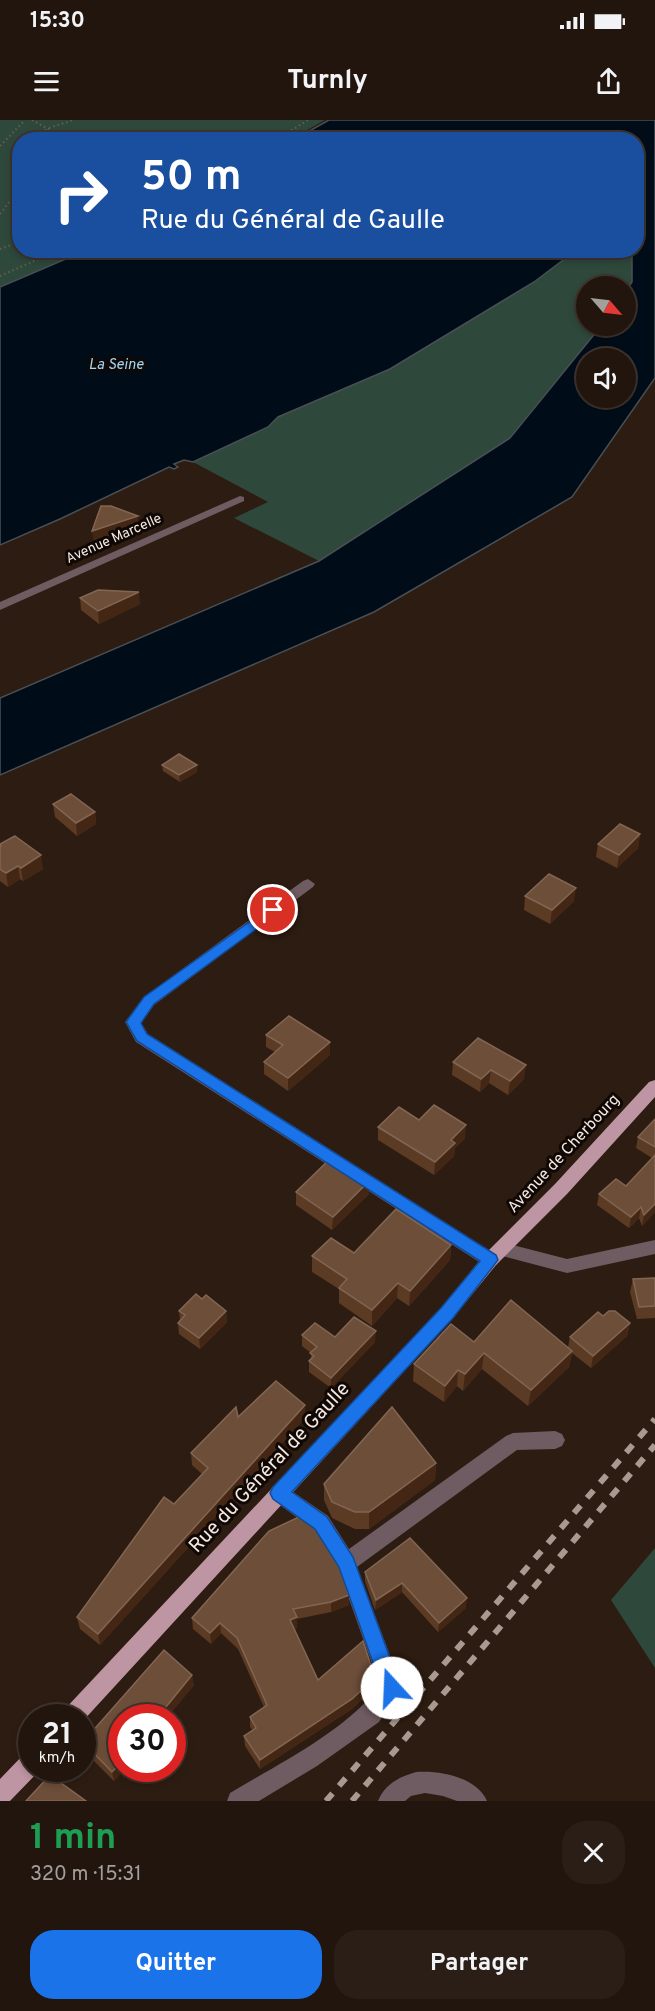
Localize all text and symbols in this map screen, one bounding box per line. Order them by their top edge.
text: 15:30 [30,8,85,35]
text: Turnly [287,64,368,98]
icon: menu [30,65,63,98]
icon: share [592,65,625,98]
text: 50 m [141,152,242,205]
icon: right [42,156,120,234]
text: Rue du Général de Gaulle [141,204,445,238]
north arrow [576,276,636,336]
map controls [576,276,636,408]
button: sound [576,348,636,408]
water label: La Seine [89,356,144,375]
street label: Avenue Marcelle [63,510,165,568]
pin [247,884,298,935]
icon: arrive [256,893,289,926]
street label: Avenue de Cherbourg [504,1090,624,1218]
street label: Rue du Général de Gaulle [184,1377,356,1559]
position arrow [360,1656,424,1720]
speed limit sign: 30 [108,1704,186,1782]
text: 21 [42,1717,72,1754]
text: km/h [39,1749,75,1768]
text: 1 min [30,1816,116,1862]
button: close [562,1821,625,1884]
text: 320 m · 15:31 [30,1862,142,1888]
button: Quitter [30,1930,322,1999]
button: Partager [334,1930,625,1999]

